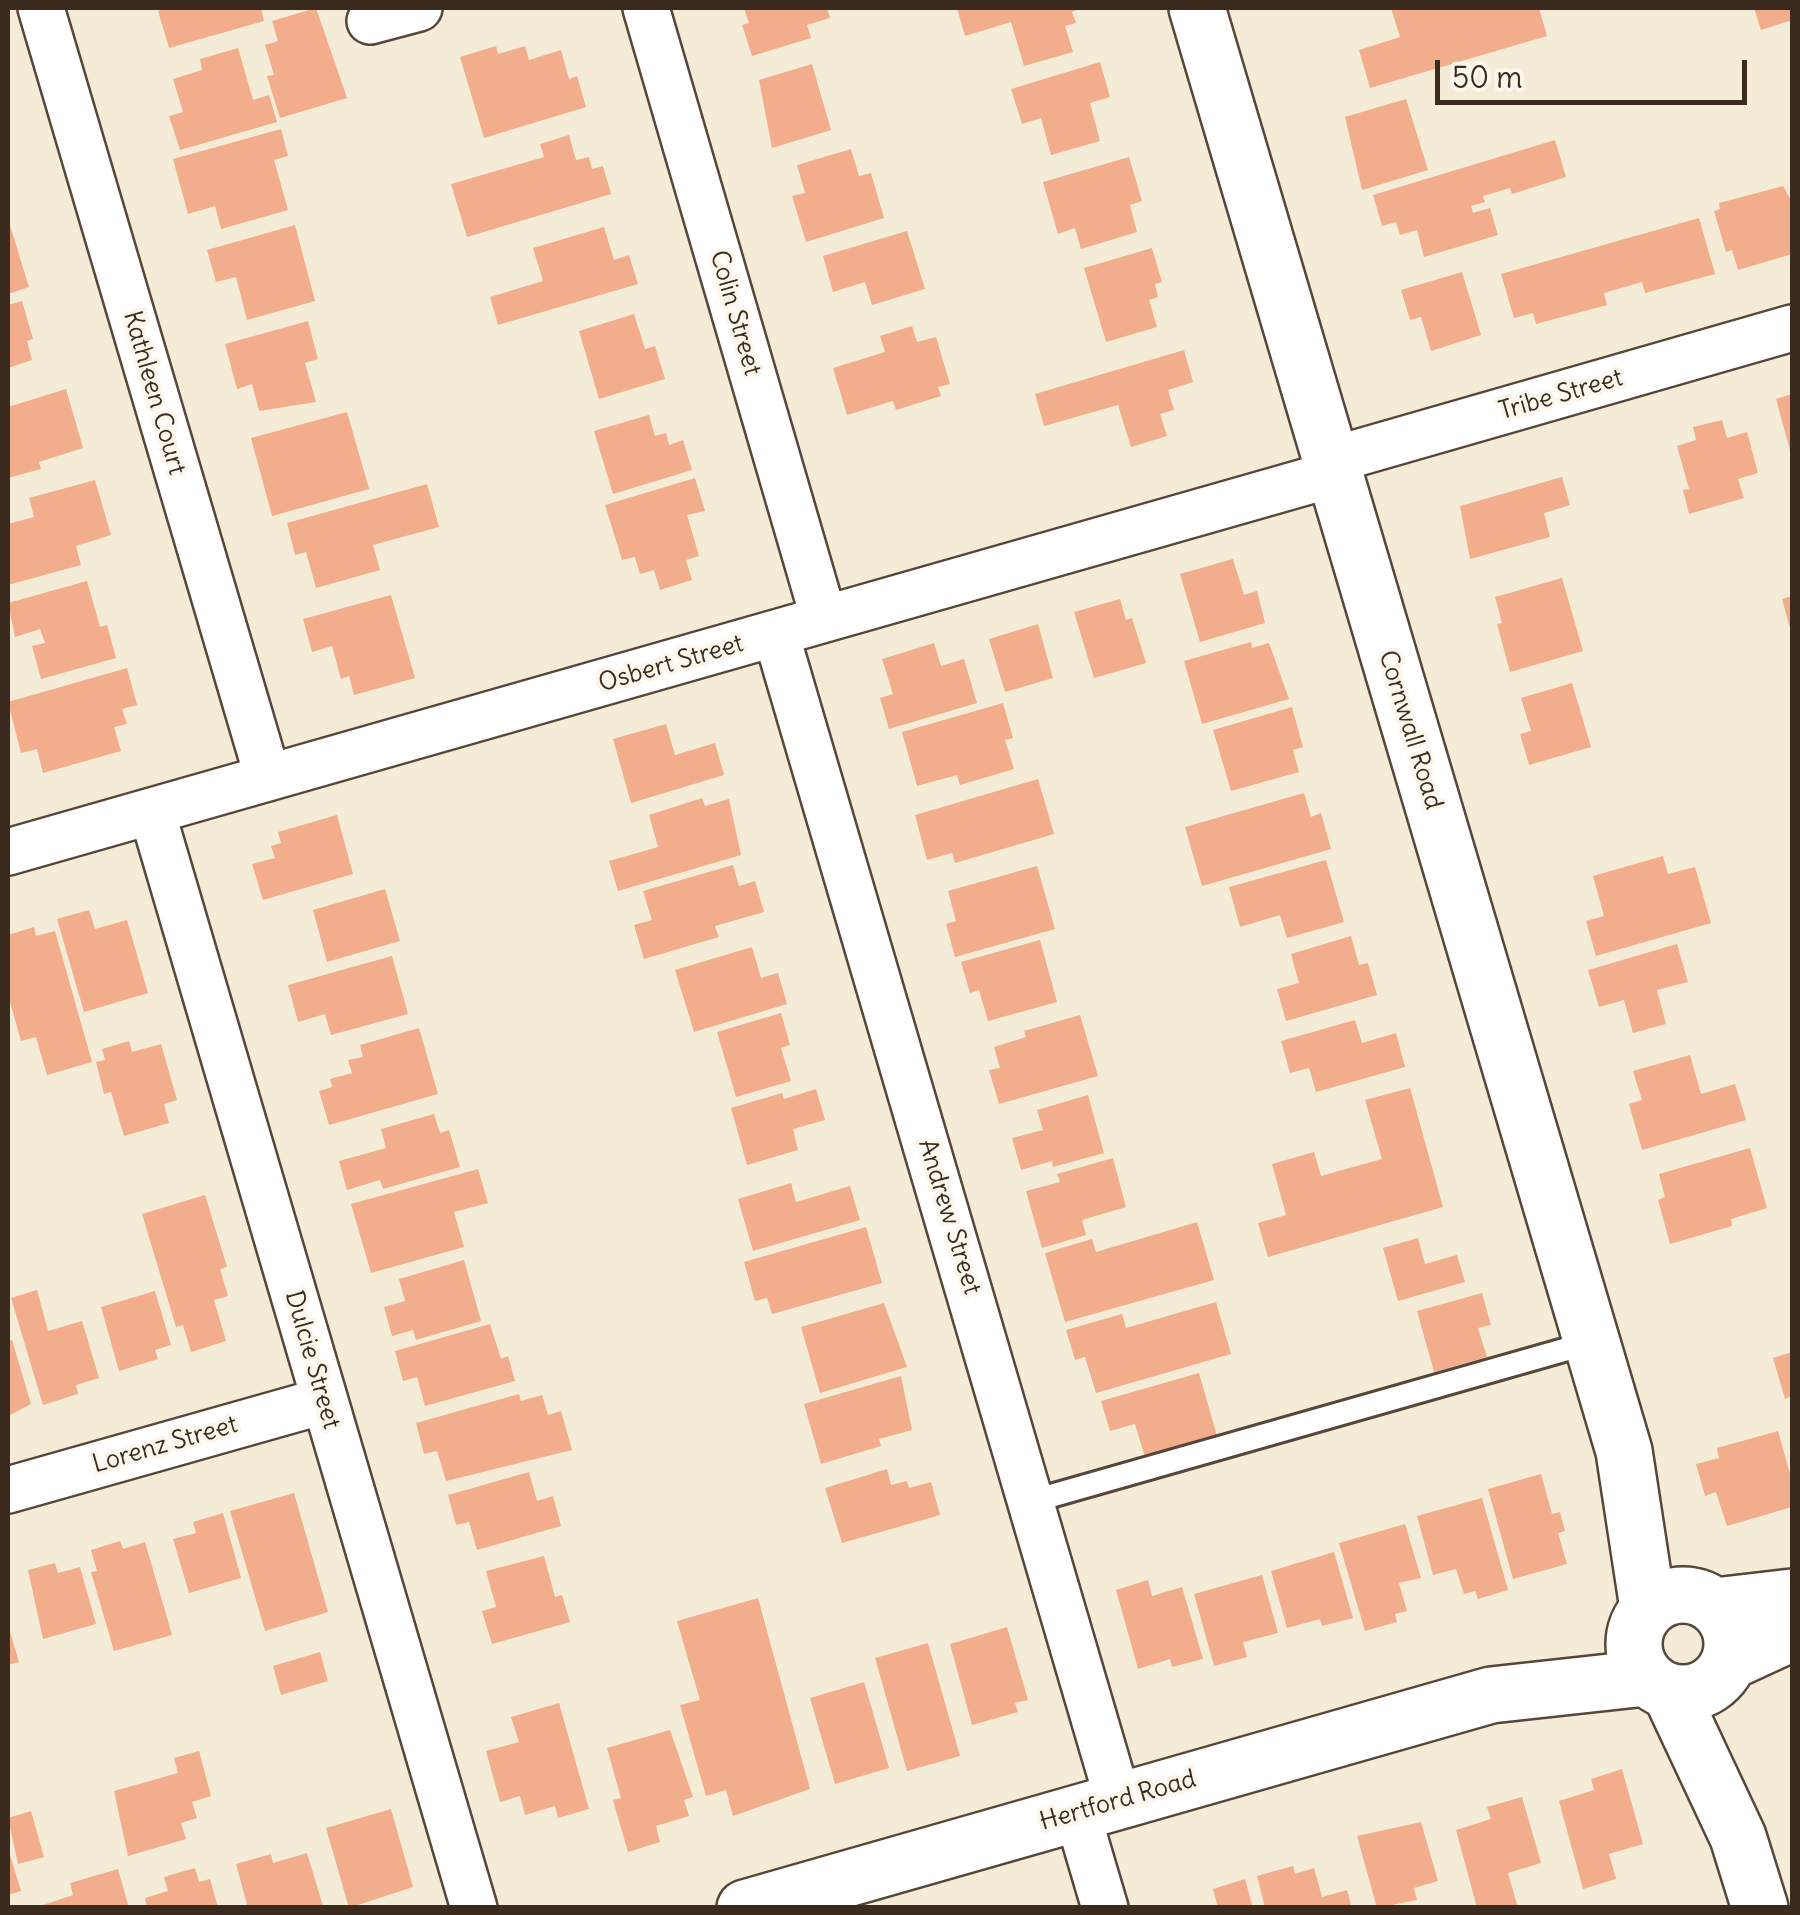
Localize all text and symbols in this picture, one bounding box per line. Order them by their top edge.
scale bar [1440,40,1752,102]
text: 50 m [1452,58,1522,96]
street label: Colin Street [703,247,767,379]
street label: Kathleen Court [116,308,192,478]
street label: Tribe Street [1496,363,1626,427]
street label: Osbert Street [595,629,747,699]
street label: Cornwall Road [1372,647,1448,813]
street label: Andrew Street [911,1136,987,1298]
street label: Dulcie Street [278,1287,346,1433]
street label: Lorenz Street [89,1410,241,1480]
street label: Hertford Road [1036,1764,1200,1838]

